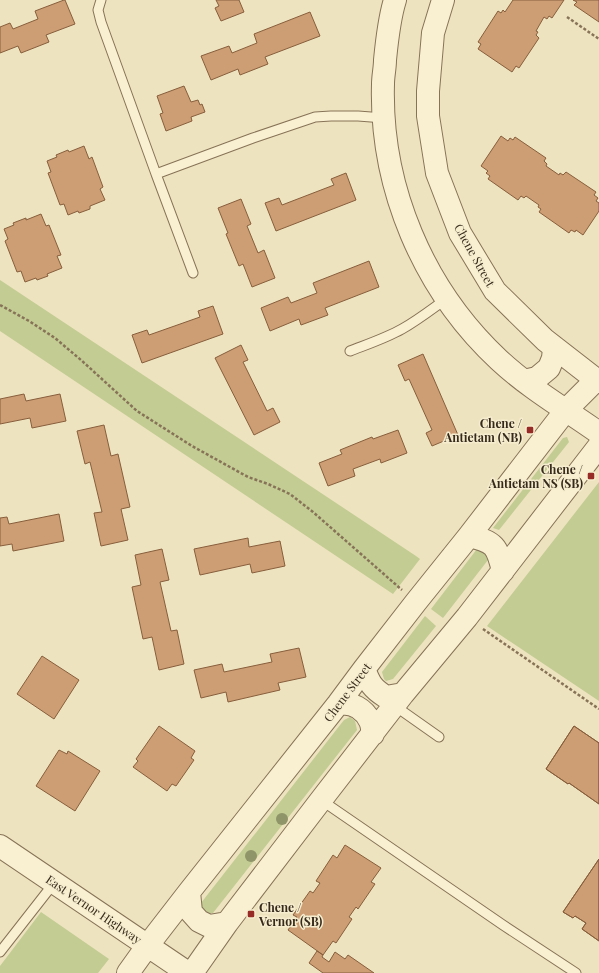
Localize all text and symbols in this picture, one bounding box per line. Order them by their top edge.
street label: Chene Street [451,221,499,290]
place label: Chene / Antietam (NB) [443,415,523,445]
marker: Chene / Antietam (NB) [525,425,535,435]
place label: Chene / Antietam NS (SB) [488,461,584,491]
marker: Chene / Antietam NS (SB) [586,471,596,481]
street label: Chene Street [320,659,375,725]
street label: East Vernor Highway [43,871,145,947]
place label: Chene / Vernor (SB) [258,899,323,929]
marker: Chene / Vernor (SB) [246,909,256,919]

